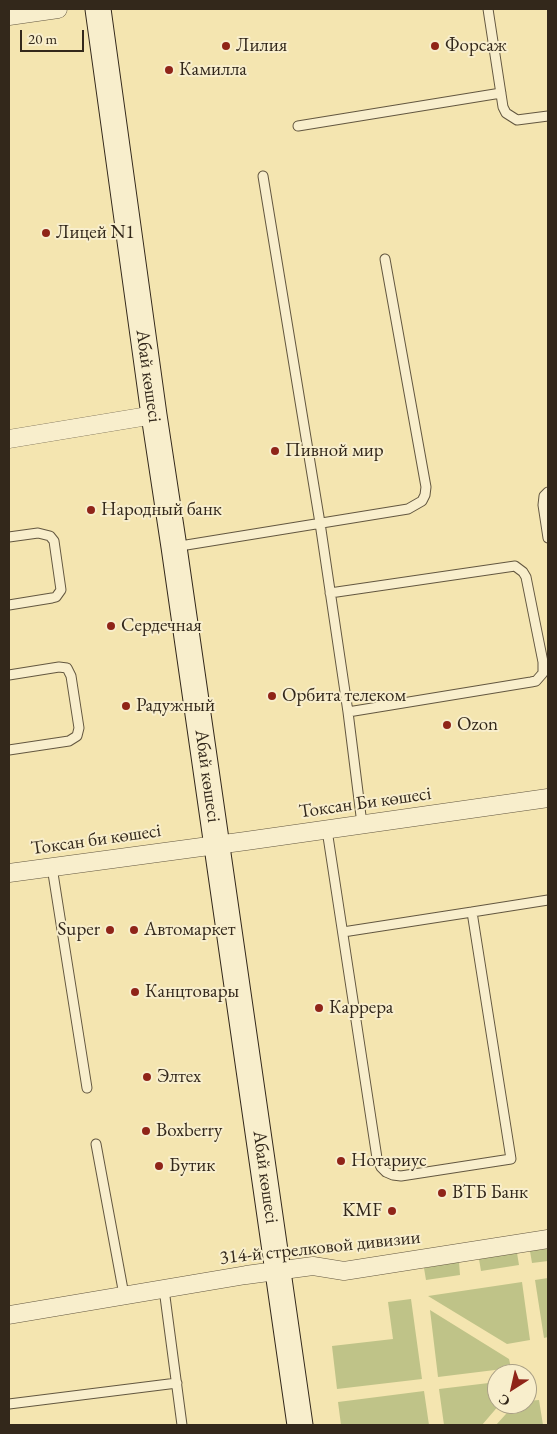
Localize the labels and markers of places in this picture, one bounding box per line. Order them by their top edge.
place label: Лилия [236,35,287,57]
place label: Форсаж [445,35,507,57]
marker: Лилия [220,40,232,52]
marker: Форсаж [429,40,441,52]
place label: Камилла [179,59,247,81]
marker: Камилла [163,64,175,76]
place label: Лицей N1 [56,222,135,244]
marker: Лицей N1 [40,227,52,239]
place label: Пивной мир [285,440,384,462]
marker: Пивной мир [269,445,281,457]
place label: Народный банк [101,499,222,521]
marker: Народный банк [85,504,97,516]
place label: Сердечная [121,615,202,637]
marker: Сердечная [105,620,117,632]
place label: Орбита телеком [282,685,406,707]
marker: Орбита телеком [266,690,278,702]
place label: Радужный [136,695,215,717]
marker: Радужный [120,700,132,712]
place label: Ozon [457,714,498,736]
marker: Ozon [441,719,453,731]
place label: Super [58,919,100,941]
place label: Автомаркет [144,919,235,941]
marker: Super [104,924,116,936]
marker: Автомаркет [128,924,140,936]
place label: Канцтовары [145,981,239,1003]
marker: Канцтовары [129,986,141,998]
place label: Каррера [329,997,393,1019]
marker: Каррера [313,1002,325,1014]
place label: Элтех [157,1066,201,1088]
marker: Элтех [141,1071,153,1083]
place label: Boxberry [156,1120,222,1142]
marker: Boxberry [140,1125,152,1137]
place label: Нотариус [351,1150,427,1172]
place label: Бутик [169,1155,215,1177]
marker: Нотариус [335,1155,347,1167]
marker: Бутик [153,1160,165,1172]
place label: ВТБ Банк [452,1182,528,1204]
marker: ВТБ Банк [436,1187,448,1199]
place label: KMF [342,1200,382,1222]
marker: KMF [386,1205,398,1217]

